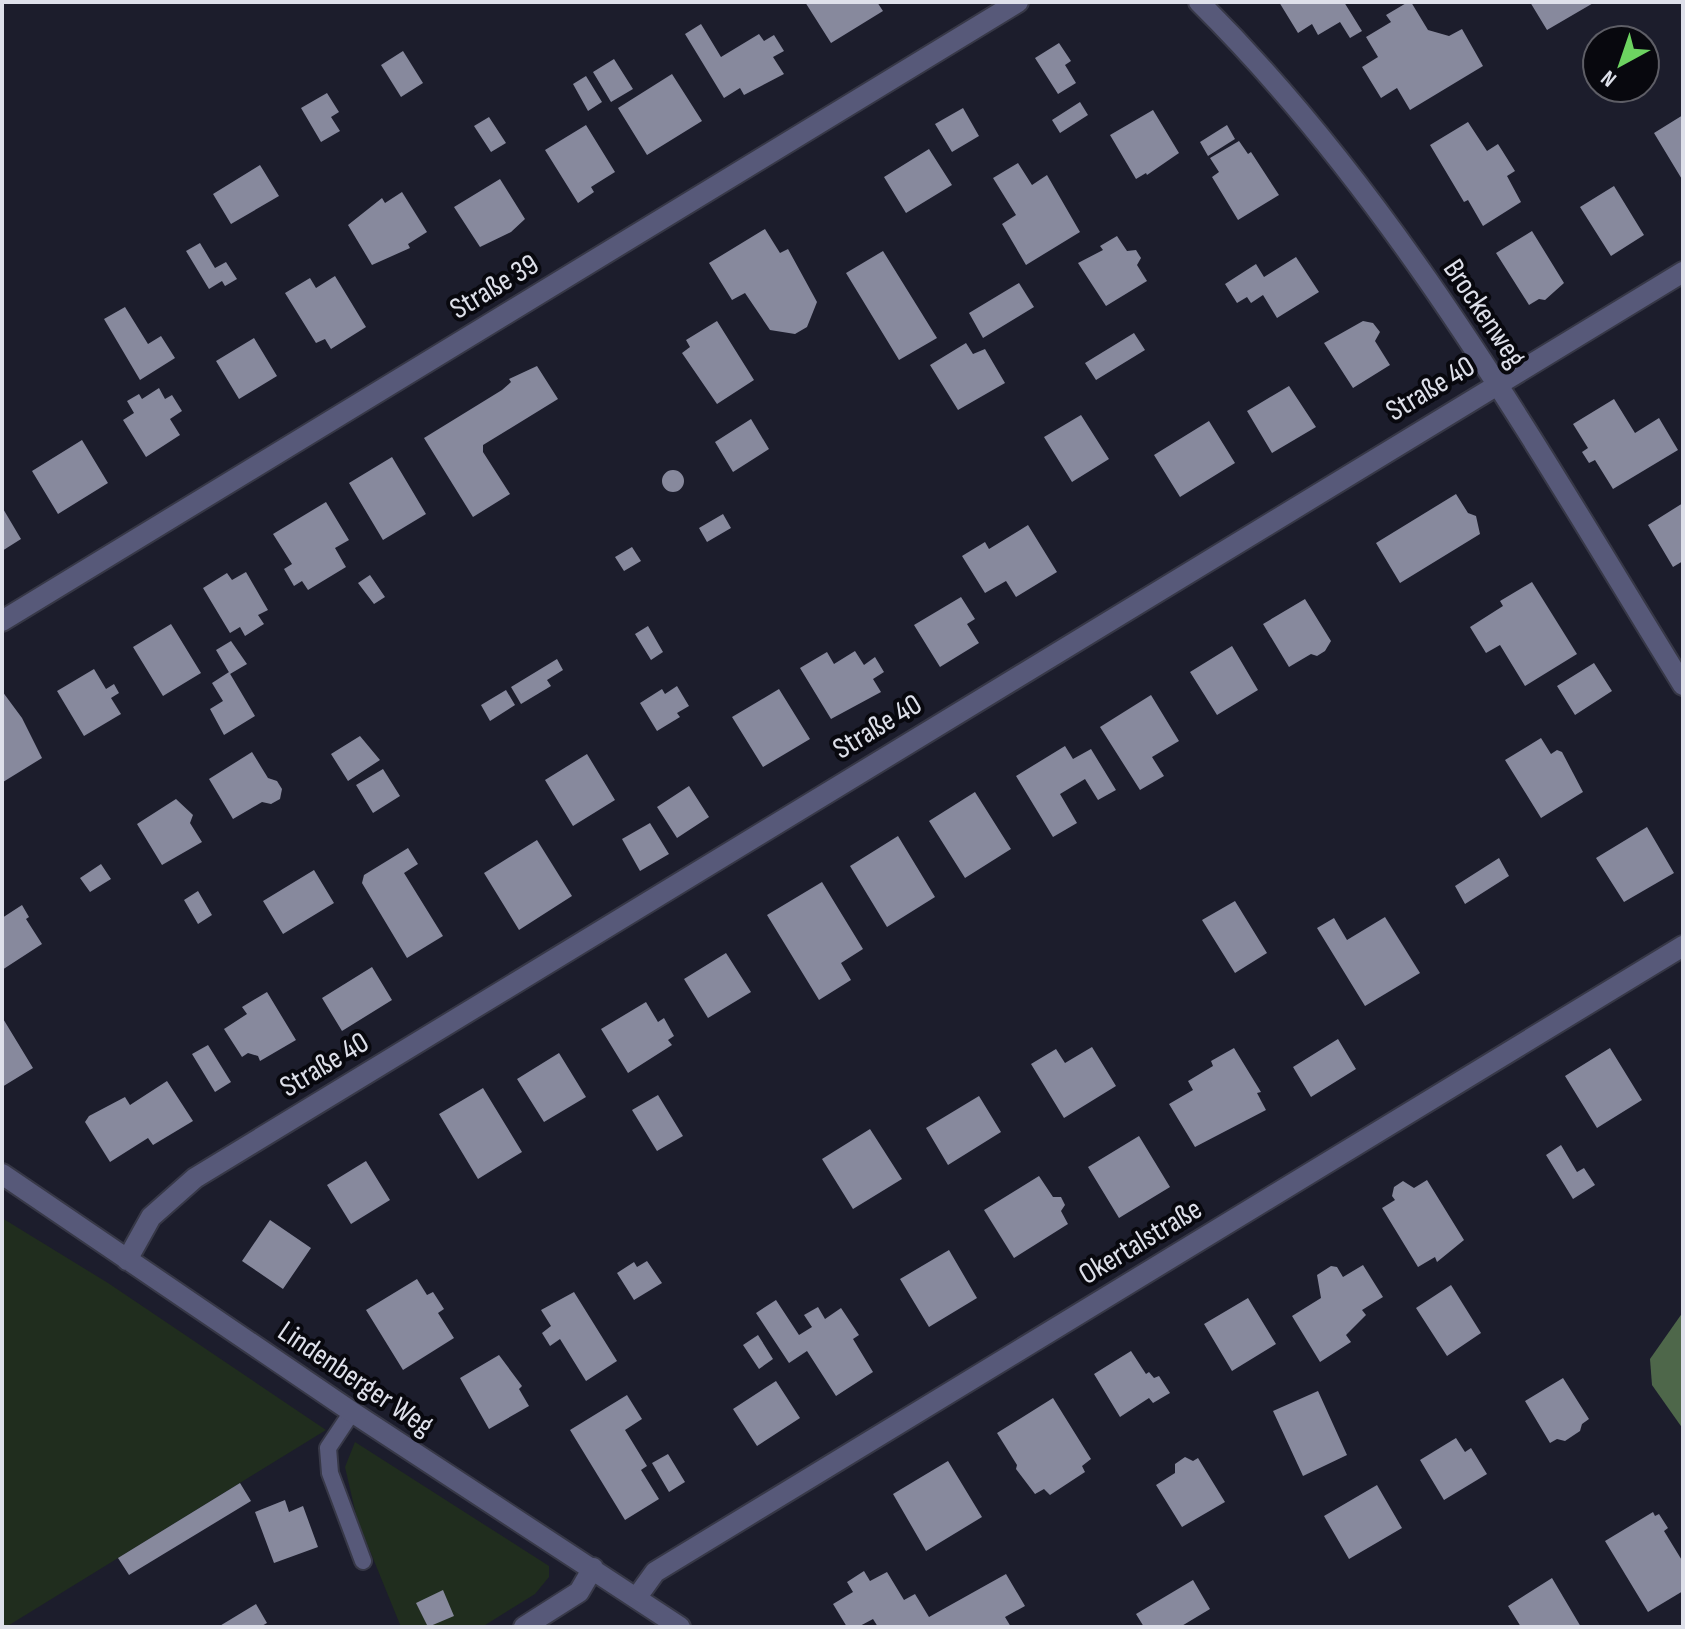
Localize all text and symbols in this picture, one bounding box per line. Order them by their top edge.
north arrow [1581,24,1661,104]
text: N [1596,64,1622,92]
street label: Straße 39 [444,246,545,327]
street label: Brockenweg [1435,253,1533,374]
street label: Straße 40 [1380,348,1481,429]
street label: Straße 40 [827,686,928,767]
street label: Straße 40 [274,1024,375,1105]
street label: Okertalstraße [1072,1191,1209,1293]
street label: Lindenberger Weg [271,1314,440,1444]

